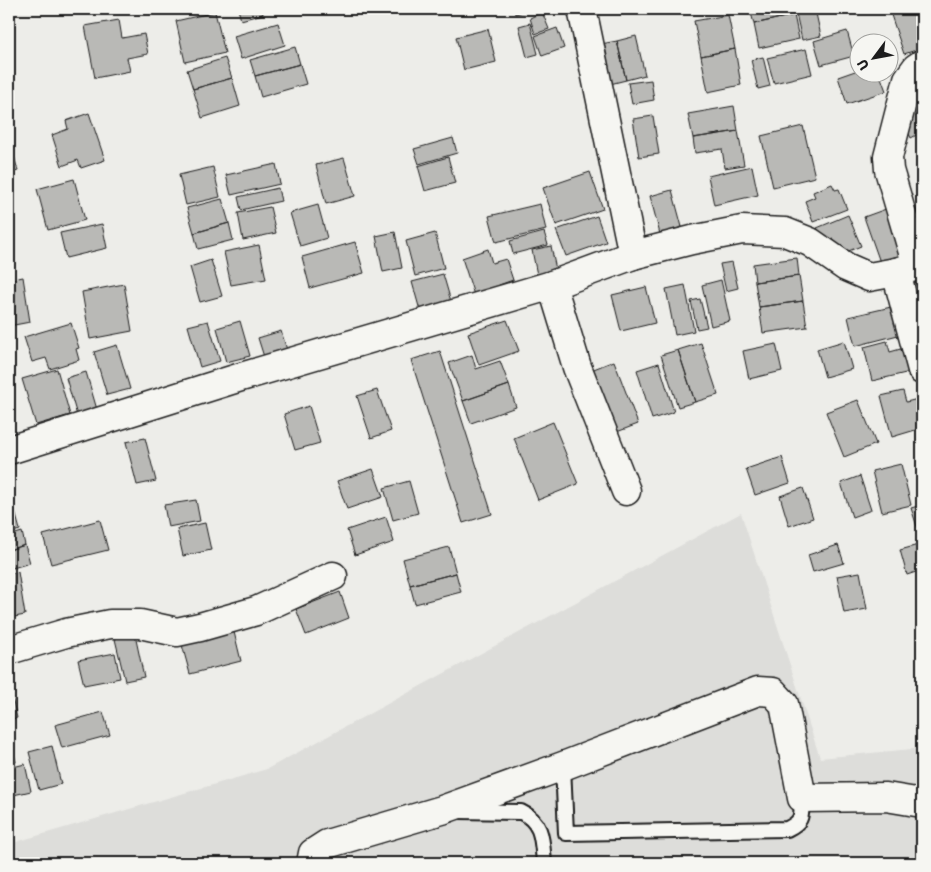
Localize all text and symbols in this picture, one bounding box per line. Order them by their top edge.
north arrow [848,32,898,82]
text: U [853,56,873,74]

